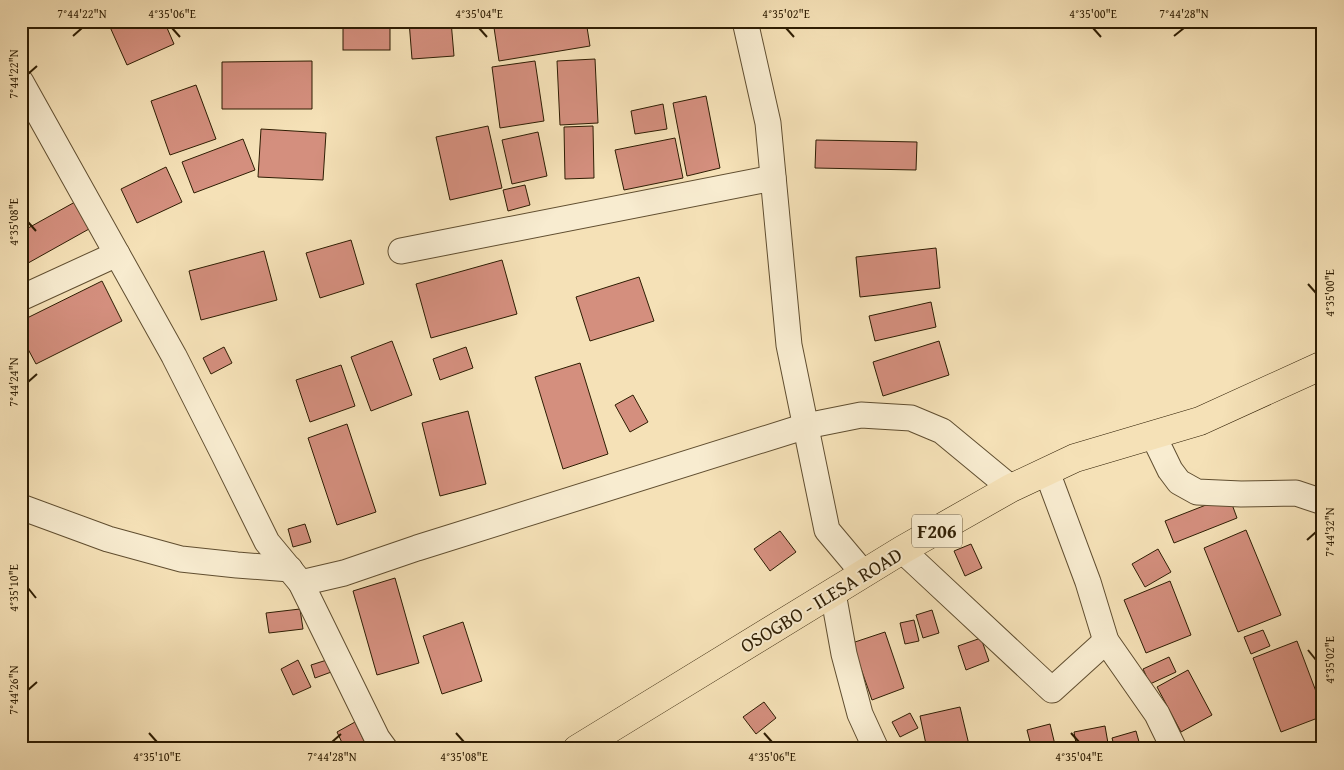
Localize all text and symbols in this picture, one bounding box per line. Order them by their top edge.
text: 7°44'22"N [57,5,107,22]
text: 4°35'06"E [148,5,196,22]
text: 4°35'04"E [455,5,503,22]
text: 4°35'02"E [762,5,810,22]
text: 4°35'00"E [1069,5,1117,22]
text: 7°44'28"N [1159,5,1209,22]
text: 7°44'22"N [5,49,22,99]
text: 4°35'08"E [5,198,22,246]
text: 4°35'00"E [1321,269,1338,317]
text: 7°44'24"N [5,357,22,407]
text: 7°44'32"N [1321,507,1338,557]
road number: F206 [912,514,962,548]
street label: OSOGBO - ILESA ROAD [734,540,907,660]
text: 4°35'10"E [5,564,22,612]
text: 4°35'02"E [1321,636,1338,684]
text: 7°44'26"N [5,665,22,715]
text: 4°35'10"E [133,748,181,765]
text: 7°44'28"N [307,748,357,765]
text: 4°35'08"E [440,748,488,765]
text: 4°35'06"E [748,748,796,765]
text: 4°35'04"E [1055,748,1103,765]

